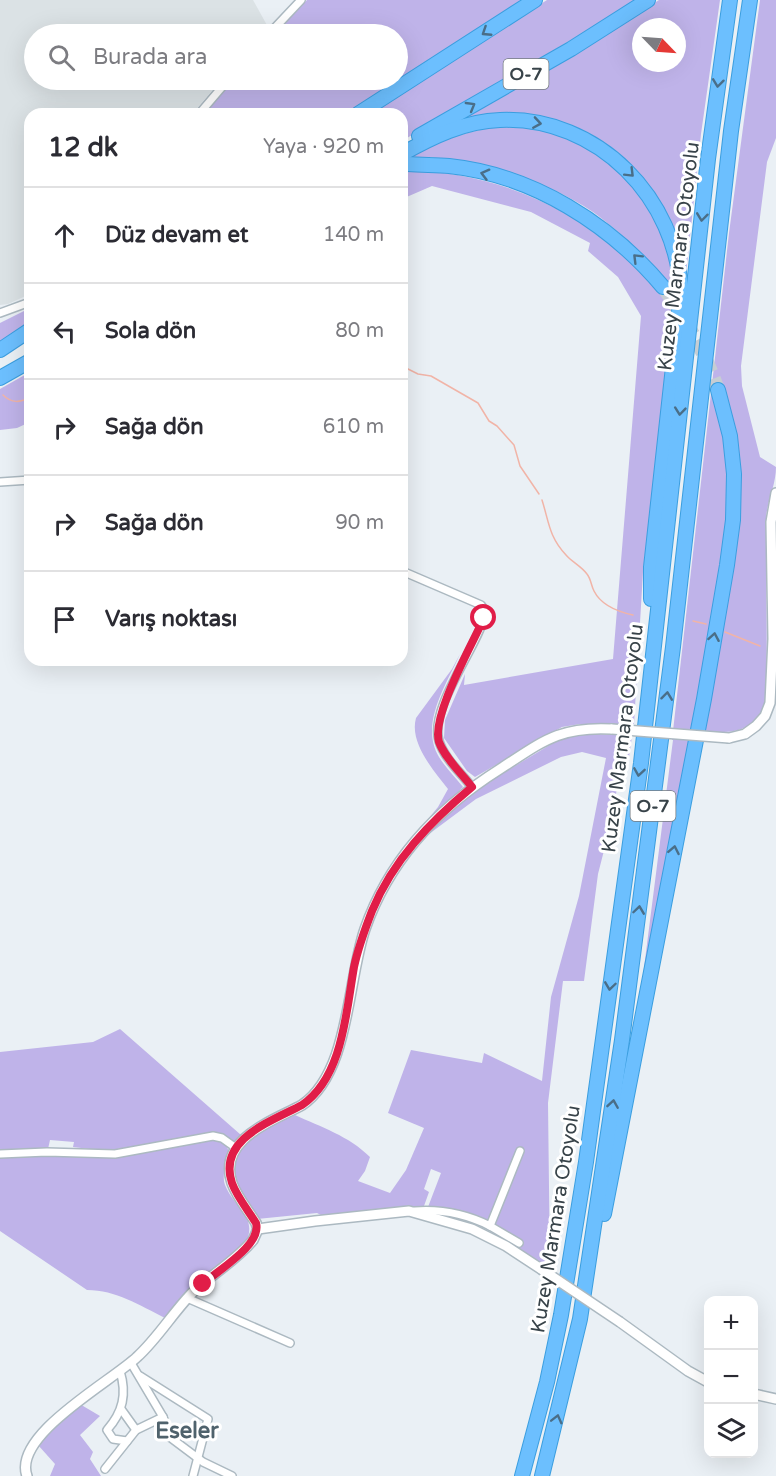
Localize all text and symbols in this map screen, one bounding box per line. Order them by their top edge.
north arrow [632,18,686,72]
search box [24,24,408,90]
one-way arrow [482,25,493,36]
icon: search [45,41,78,74]
text: Burada ara [93,44,207,70]
road number: O-7 [504,59,548,89]
one-way arrow [713,78,725,88]
one-way arrow [465,102,475,114]
one-way arrow [532,116,542,129]
text: 12 dk [48,132,118,163]
text: Yaya · 920 m [263,135,384,159]
street label: Kuzey Marmara Otoyolu [653,140,705,372]
one-way arrow [622,165,633,176]
one-way arrow [480,168,490,181]
one-way arrow [696,213,709,222]
icon: ahead [48,219,81,252]
text: Düz devam et [105,222,248,248]
text: 140 m [323,223,384,247]
one-way arrow [634,255,645,266]
icon: left [48,315,81,348]
text: Sola dön [105,318,196,344]
text: 80 m [335,319,384,343]
one-way arrow [674,406,687,415]
icon: right [48,411,81,444]
text: Sağa dön [105,414,204,440]
text: 610 m [323,415,384,439]
icon: right [48,507,81,540]
text: Sağa dön [105,510,204,536]
text: 90 m [335,511,384,535]
icon: arrive [48,603,81,636]
route start [470,604,496,630]
text: Varış noktası [105,606,237,632]
street label: Kuzey Marmara Otoyolu [597,622,649,854]
one-way arrow [708,633,720,642]
one-way arrow [660,692,672,701]
one-way arrow [634,767,646,776]
road number: O-7 [630,791,676,821]
one-way arrow [667,845,680,855]
one-way arrow [632,906,644,915]
one-way arrow [605,981,617,990]
one-way arrow [606,1099,618,1108]
street label: Kuzey Marmara Otoyolu [526,1104,586,1335]
route end [189,1270,215,1296]
map controls [704,1296,758,1458]
button: + [704,1296,758,1350]
button: − [704,1350,758,1404]
button: layers [704,1404,758,1458]
one-way arrow [549,1415,562,1425]
district label: Eseler [155,1418,219,1444]

